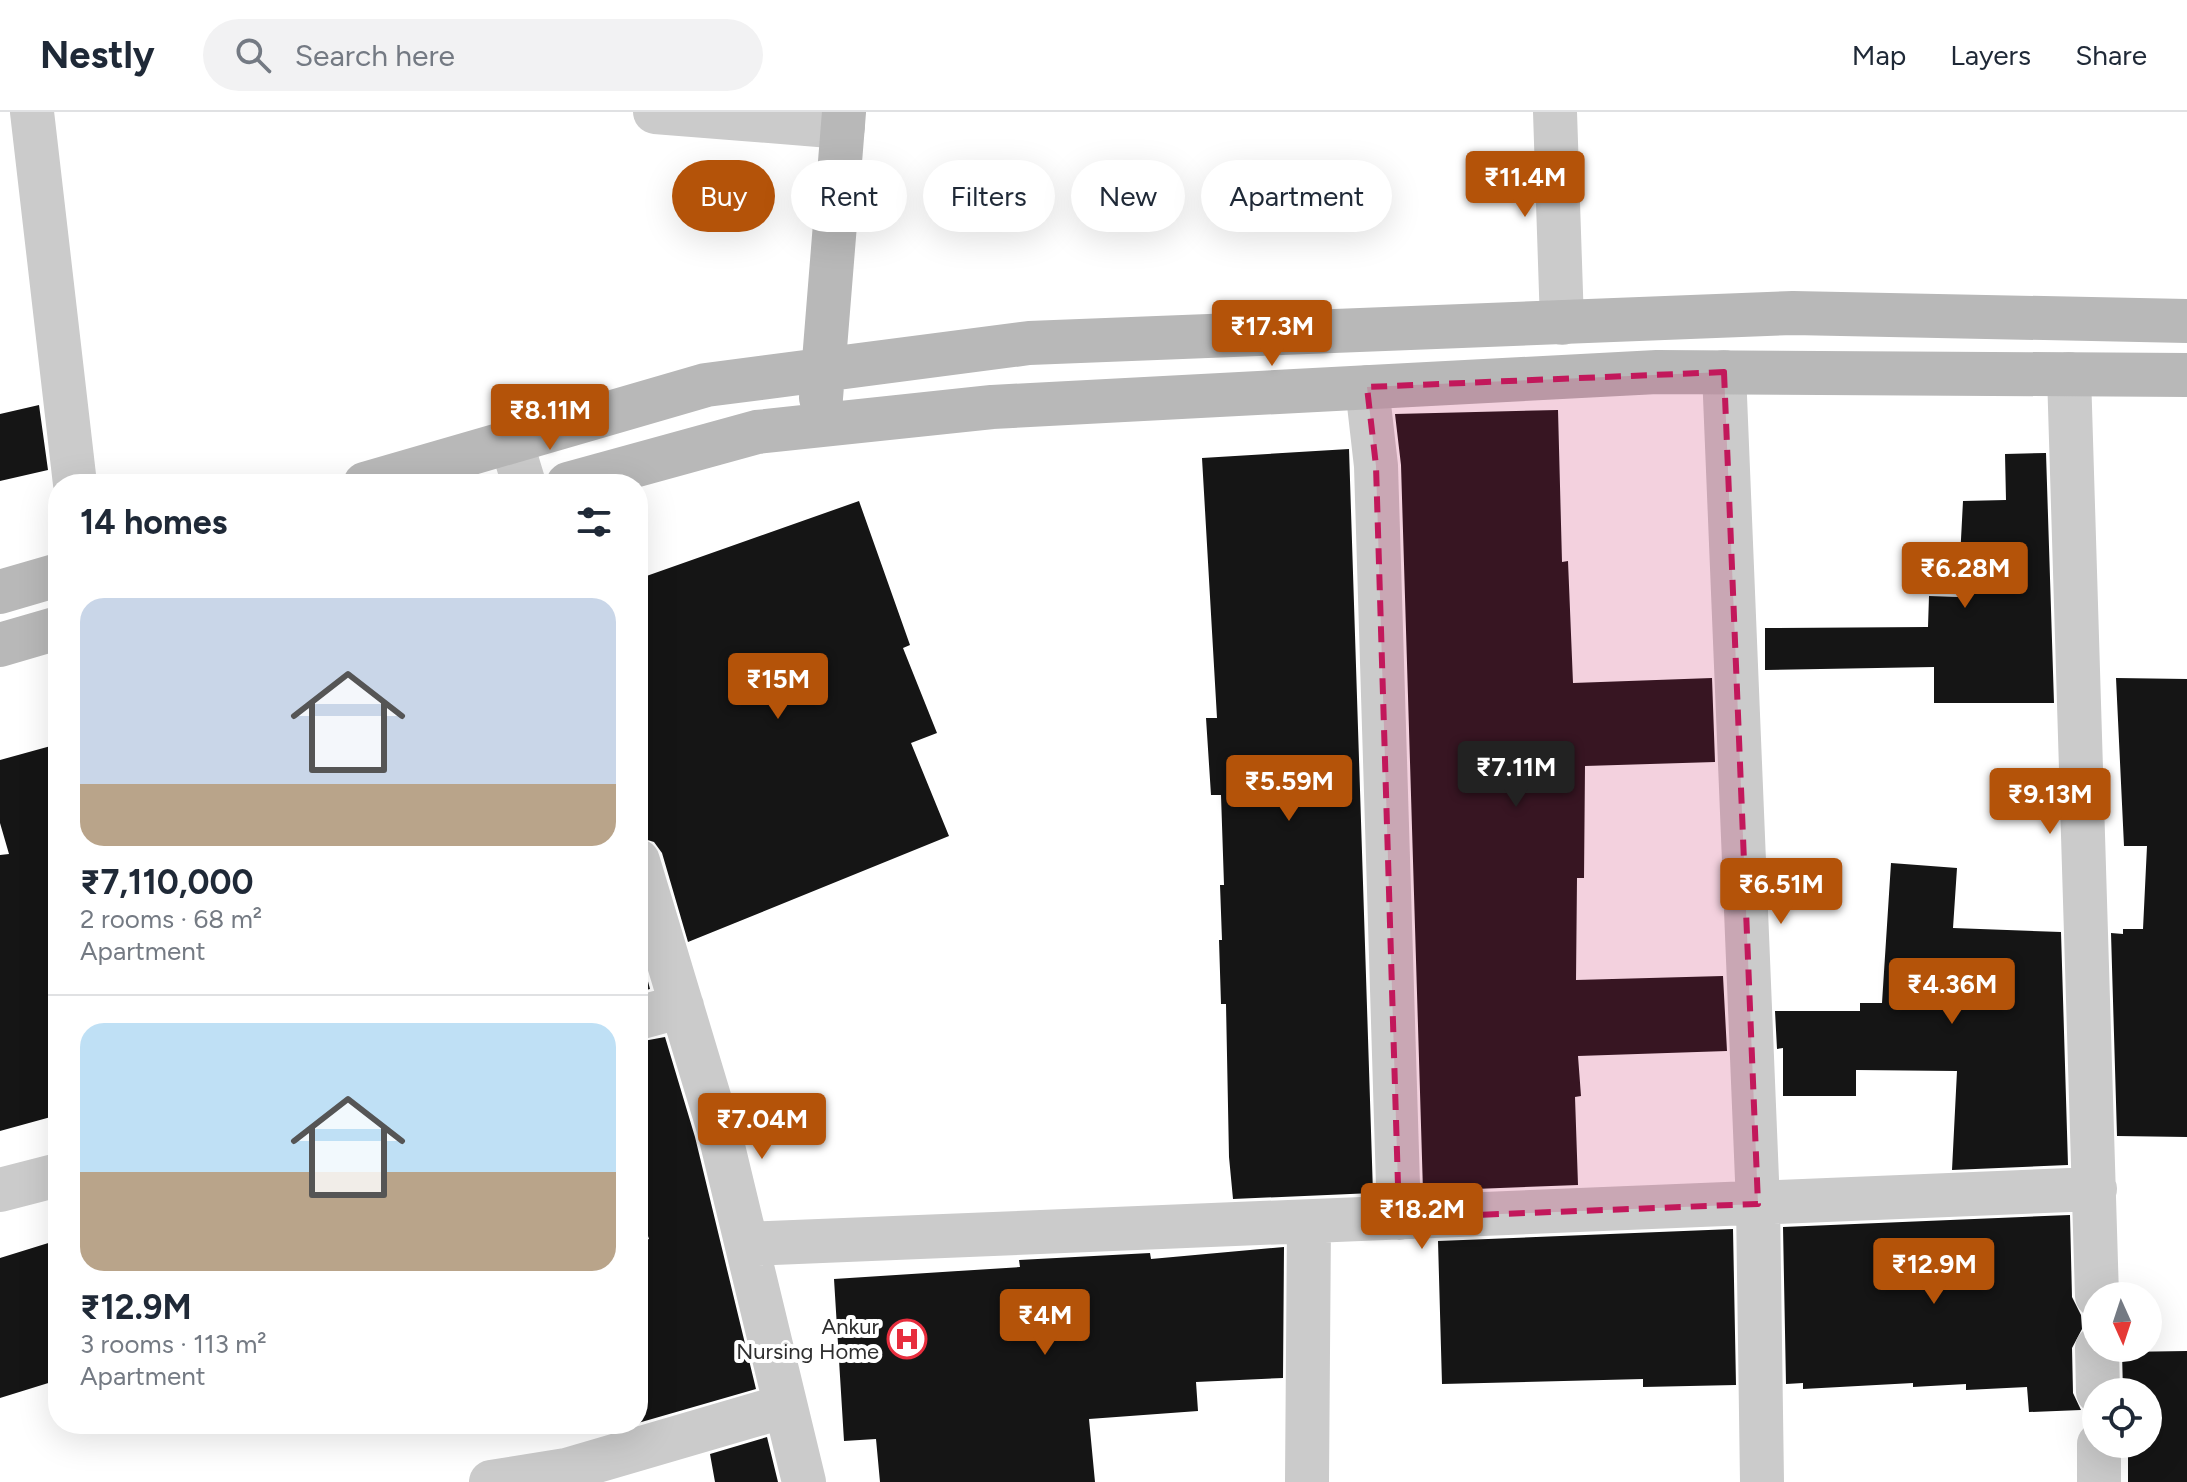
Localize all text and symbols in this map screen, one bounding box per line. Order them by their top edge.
search box [203,19,763,91]
text: Nestly [40,32,155,78]
icon: search [231,33,275,77]
text: Search here [295,37,455,74]
text: Map [1852,38,1906,72]
text: Layers [1950,38,2031,72]
text: Share [2075,38,2147,72]
pin: ₹11.4M [1460,151,1590,219]
chip: Buy [672,160,775,232]
chip: Rent [791,160,907,232]
chip: Filters [923,160,1055,232]
chip: New [1071,160,1185,232]
chip: Apartment [1201,160,1392,232]
text: ₹11.4M [1484,161,1566,193]
pin: ₹17.3M [1207,300,1337,368]
text: ₹17.3M [1230,310,1314,342]
pin: ₹8.11M [485,384,615,452]
text: ₹8.11M [509,394,591,426]
icon: filters [572,500,616,544]
text: 14 homes [80,502,227,543]
pin: ₹6.28M [1900,542,2030,610]
text: ₹6.28M [1920,552,2010,584]
icon: home [276,650,420,794]
pin: ₹15M [731,653,825,721]
text: ₹15M [746,663,810,695]
pin: ₹7.11M [1451,741,1581,809]
text: ₹7.11M [1476,751,1556,783]
pin: ₹5.59M [1224,755,1354,823]
text: ₹5.59M [1244,765,1334,797]
pin: ₹9.13M [1985,768,2115,836]
text: ₹9.13M [2008,778,2092,810]
pin: ₹6.51M [1716,858,1846,926]
text: ₹7,110,000 [80,862,254,903]
text: ₹6.51M [1738,868,1824,900]
text: 2 rooms · 68 m² [80,903,262,935]
text: Apartment [80,935,206,967]
pin: ₹4.36M [1887,958,2017,1026]
text: ₹4.36M [1907,968,1997,1000]
icon: home [276,1075,420,1219]
pin: ₹7.04M [697,1093,827,1161]
text: ₹7.04M [716,1103,808,1135]
pin: ₹18.2M [1357,1183,1487,1251]
text: ₹18.2M [1379,1193,1465,1225]
pin: ₹12.9M [1869,1238,1999,1306]
text: ₹12.9M [1891,1248,1977,1280]
north arrow [2082,1282,2162,1362]
map controls [2082,1282,2162,1458]
text: ₹12.9M [80,1287,192,1328]
pin: ₹4M [1006,1289,1084,1357]
text: ₹4M [1018,1299,1072,1331]
place label: Ankur Nursing Home [736,1313,880,1365]
hospital icon: Ankur Nursing Home [886,1318,928,1360]
text: 3 rooms · 113 m² [80,1328,267,1360]
text: Apartment [80,1360,206,1392]
button: locate [2082,1378,2162,1458]

